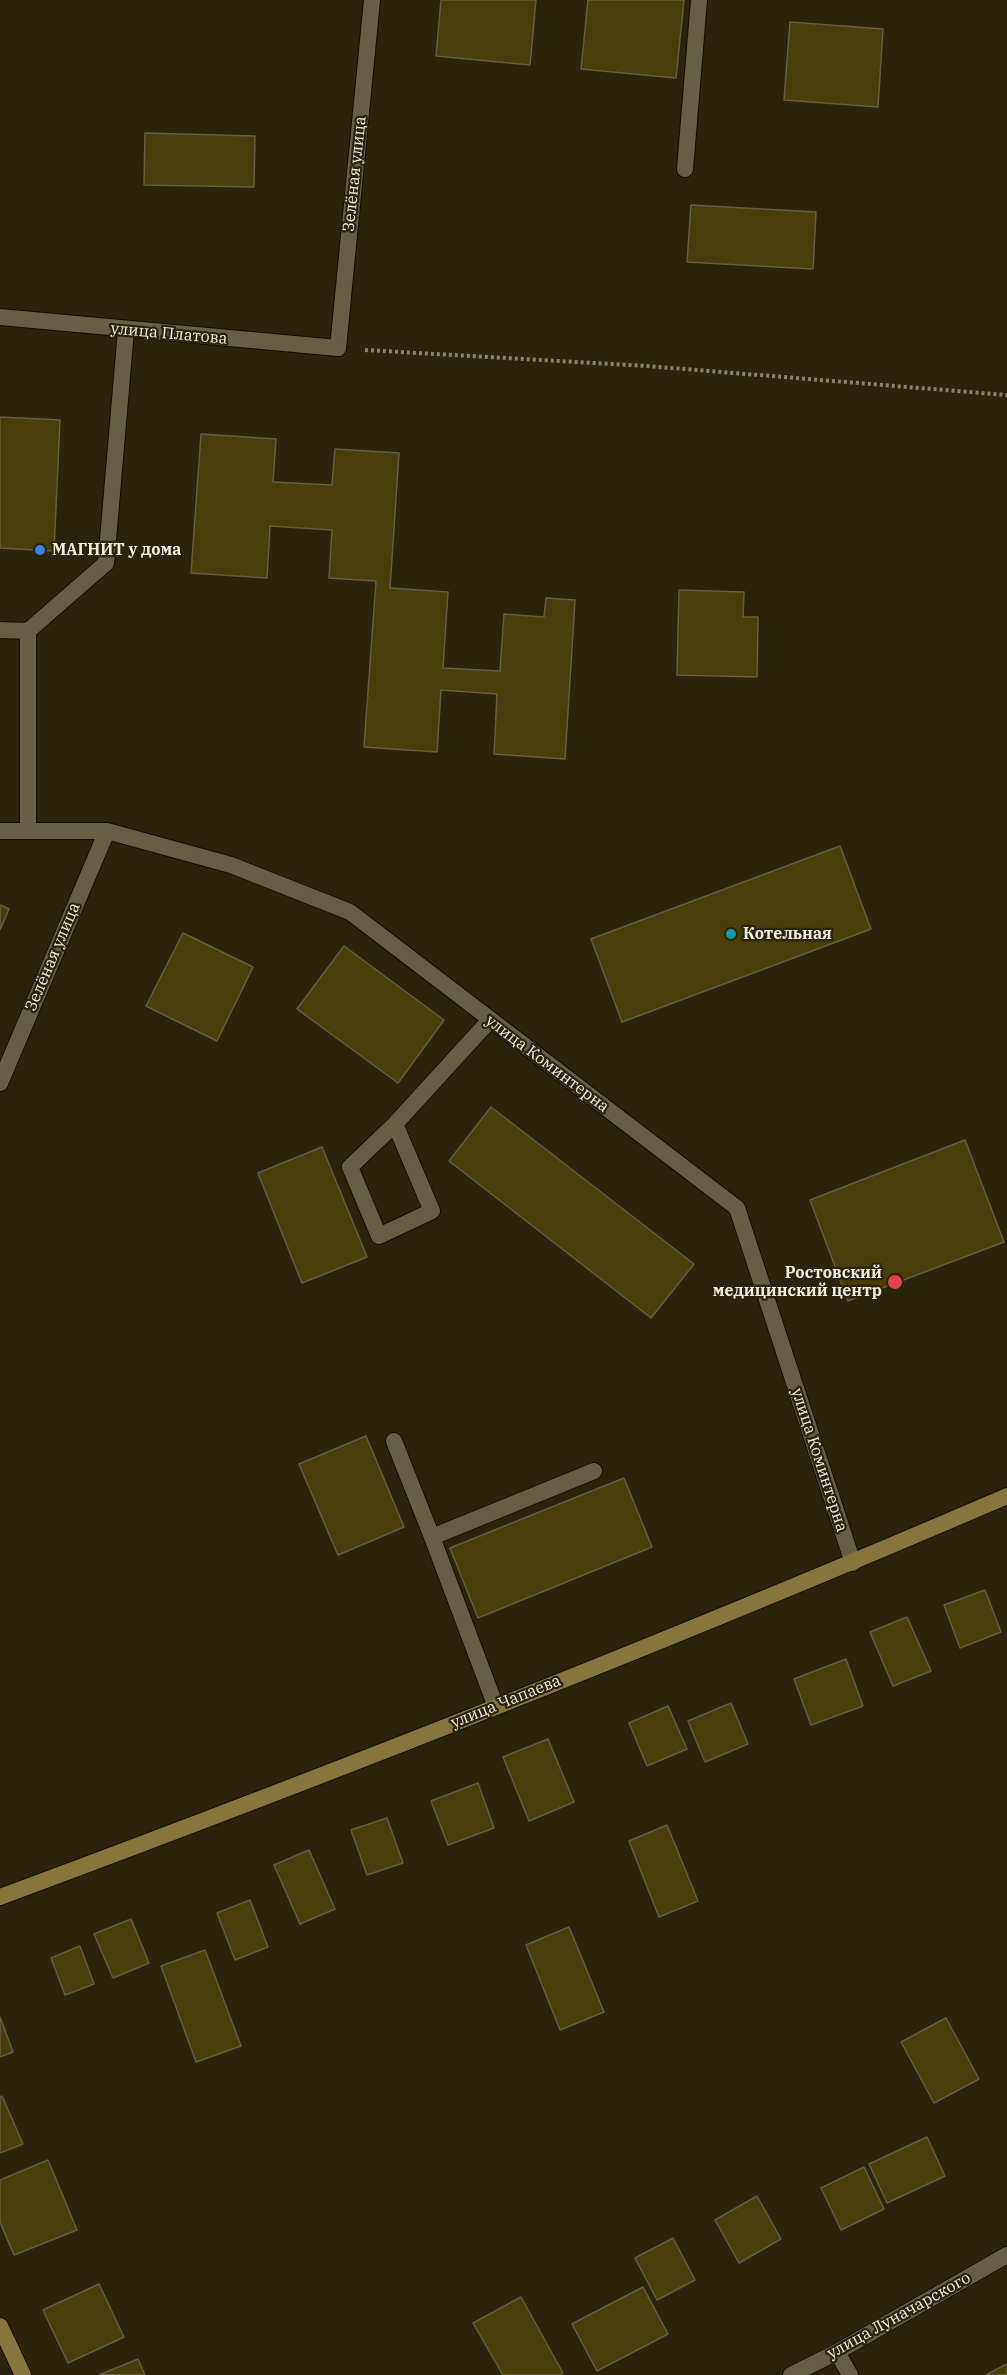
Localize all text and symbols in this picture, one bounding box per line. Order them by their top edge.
street label: Зелёная улица [339,115,371,233]
street label: улица Платова [110,319,228,349]
place label: МАГНИТ у дома [52,540,181,560]
marker: МАГНИТ у дома [33,543,47,557]
street label: Зелёная улица [21,900,85,1014]
place label: Котельная [743,924,832,944]
marker: Котельная [724,927,738,941]
street label: улица Коминтерна [481,1011,613,1117]
place label: Ростовский медицинский центр [713,1263,882,1301]
marker: Ростовский медицинский центр [886,1273,904,1291]
street label: улица Коминтерна [787,1386,851,1534]
street label: улица Чапаева [448,1671,564,1733]
street label: улица Луначарского [824,2269,974,2363]

